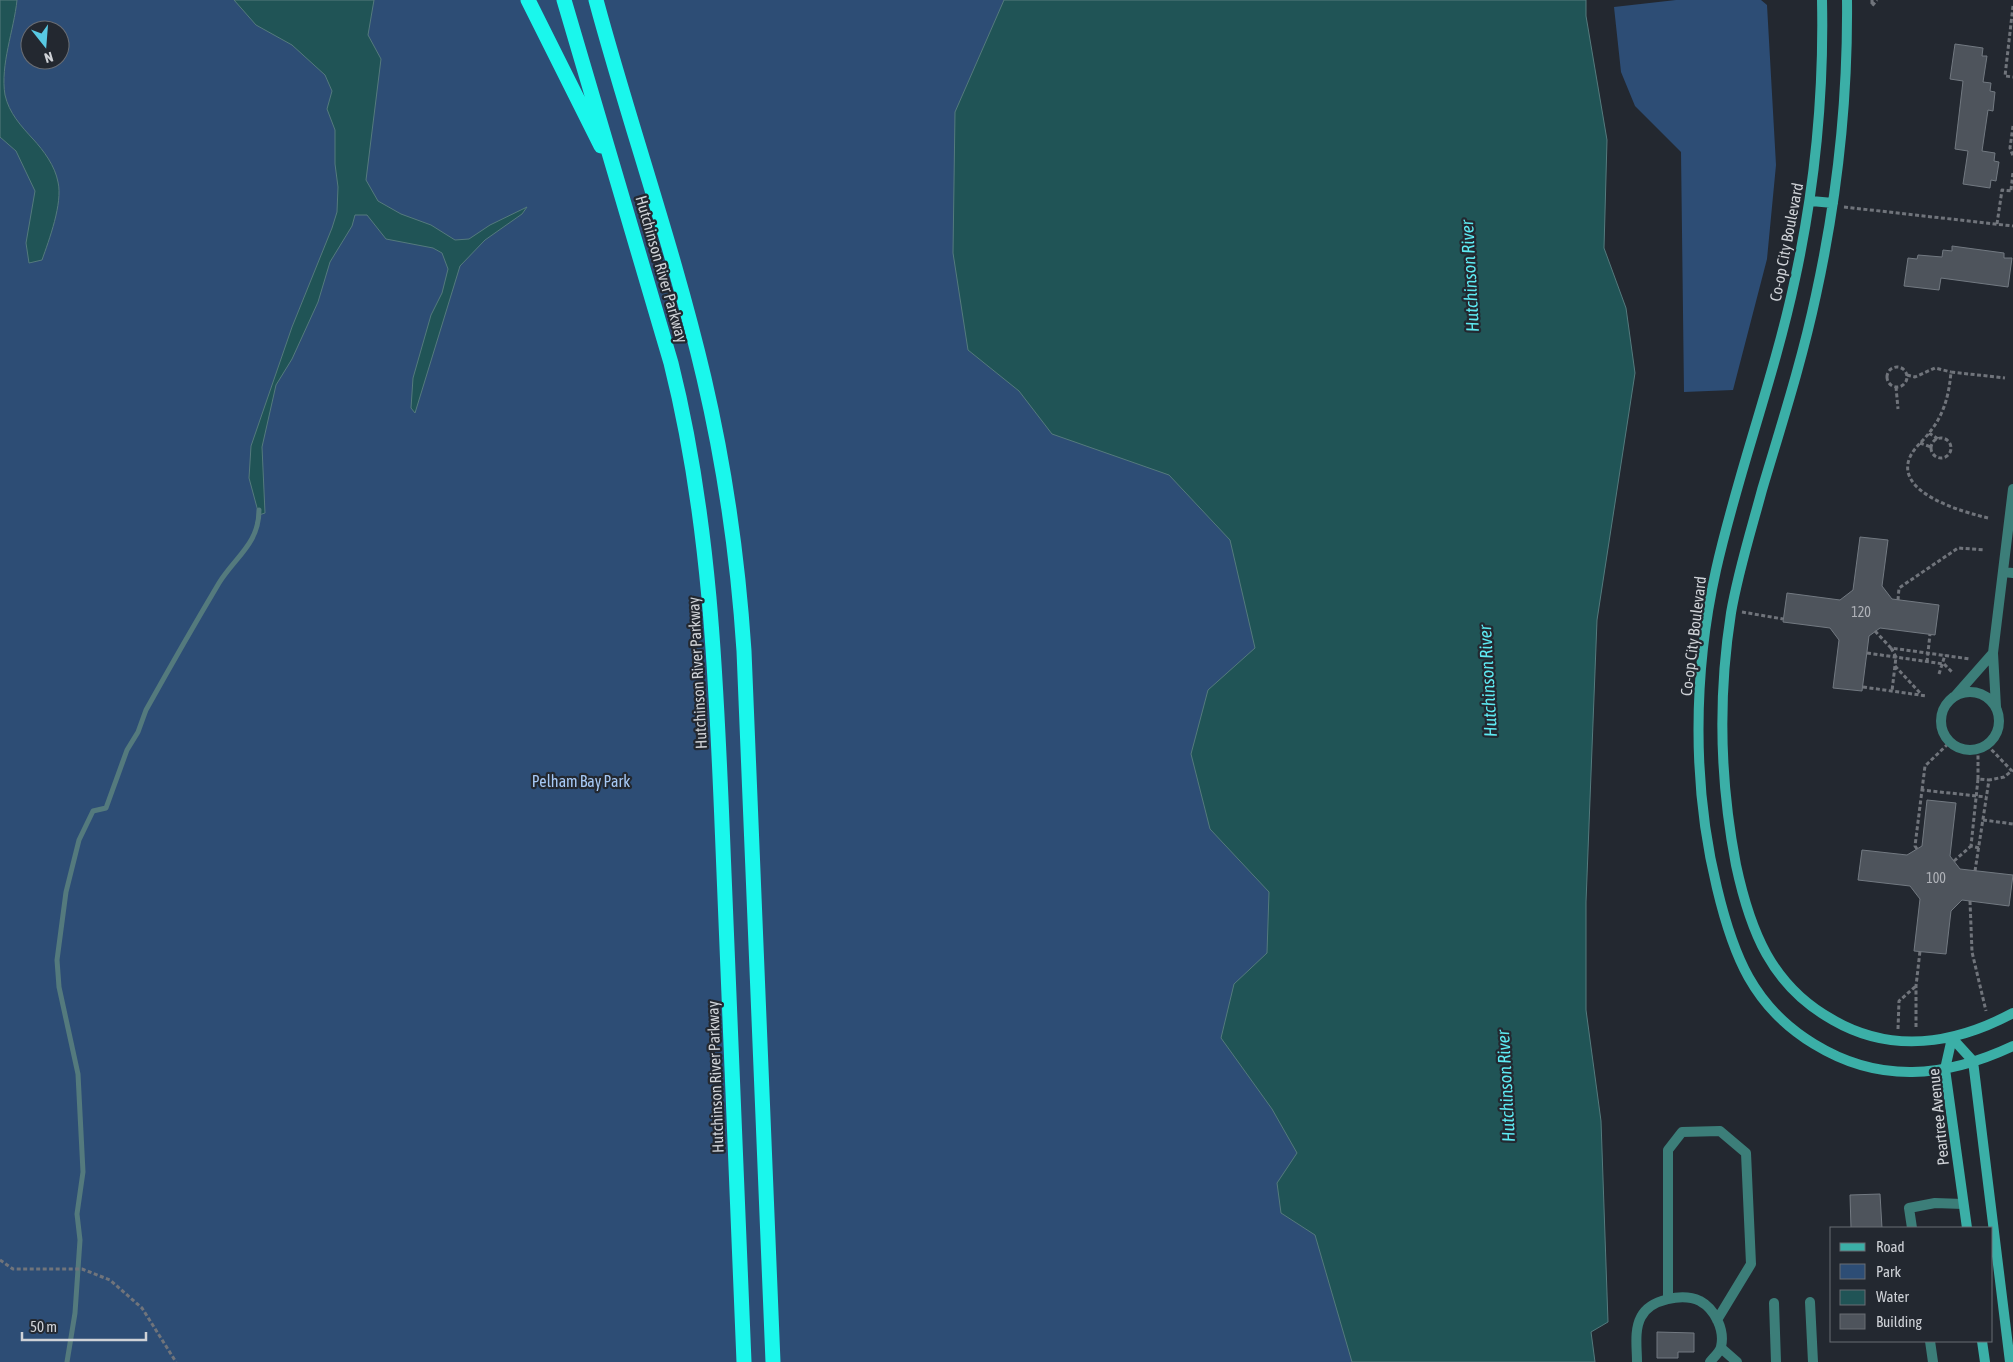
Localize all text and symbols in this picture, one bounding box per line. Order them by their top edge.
north arrow [20,20,70,70]
text: N [43,49,55,66]
street label: Co-op City Boulevard [1766,181,1807,303]
street label: Hutchinson River Parkway [631,193,692,345]
water label: Hutchinson River [1456,219,1483,333]
street label: Co-op City Boulevard [1677,575,1710,697]
street label: Hutchinson River Parkway [684,596,711,749]
house number: 120 [1851,604,1871,620]
water label: Hutchinson River [1474,624,1501,738]
park label: Pelham Bay Park [532,772,630,791]
house number: 100 [1926,870,1946,886]
street label: Hutchinson River Parkway [703,1000,728,1153]
water label: Hutchinson River [1492,1029,1519,1143]
street label: Peartree Avenue [1924,1068,1952,1166]
legend [1830,1227,1993,1342]
text: Road [1876,1238,1905,1255]
text: Park [1876,1263,1901,1280]
text: Water [1876,1288,1909,1305]
scale bar [22,1310,146,1342]
text: Building [1876,1313,1922,1330]
text: 50 m [30,1318,57,1335]

